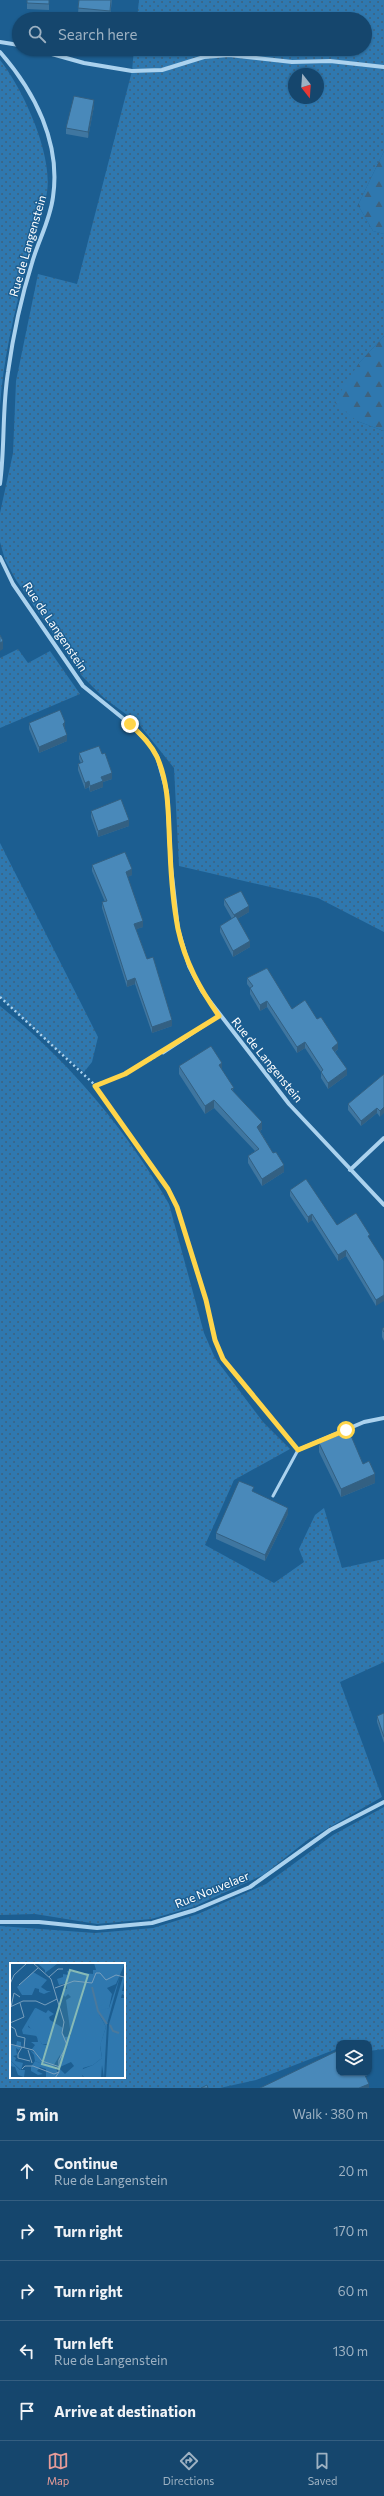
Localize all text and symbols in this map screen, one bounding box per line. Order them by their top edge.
search box [12,12,372,56]
icon: search [26,23,48,45]
text: Search here [58,25,137,43]
north arrow [288,68,324,104]
street label: Rue de Langenstein [6,193,48,298]
street label: Rue de Langenstein [21,579,91,674]
route end [121,715,139,733]
street label: Rue de Langenstein [229,1014,306,1105]
route start [337,1421,355,1439]
street label: Rue Nouvelaer [172,1868,251,1910]
inset map [10,1963,125,2078]
map controls [336,2040,372,2076]
button: layers [336,2040,372,2076]
text: 5 min [16,2104,59,2125]
text: Walk · 380 m [293,2106,368,2122]
text: Continue [54,2154,118,2172]
icon: ahead [16,2160,38,2182]
text: 20 m [339,2163,368,2179]
text: Rue de Langenstein [54,2172,168,2188]
icon: right [16,2220,38,2242]
text: Turn right [54,2222,123,2240]
text: 170 m [333,2223,368,2239]
icon: right [16,2280,38,2302]
text: Turn right [54,2282,123,2300]
text: 60 m [338,2283,368,2299]
text: Turn left [54,2334,113,2352]
icon: left [16,2340,38,2362]
text: 130 m [333,2343,368,2359]
text: Rue de Langenstein [54,2352,168,2368]
icon: arrive [16,2400,38,2422]
text: Arrive at destination [54,2402,196,2420]
tab: Map [47,2450,69,2487]
tab: Directions [163,2450,214,2487]
tab: Saved [308,2450,337,2487]

